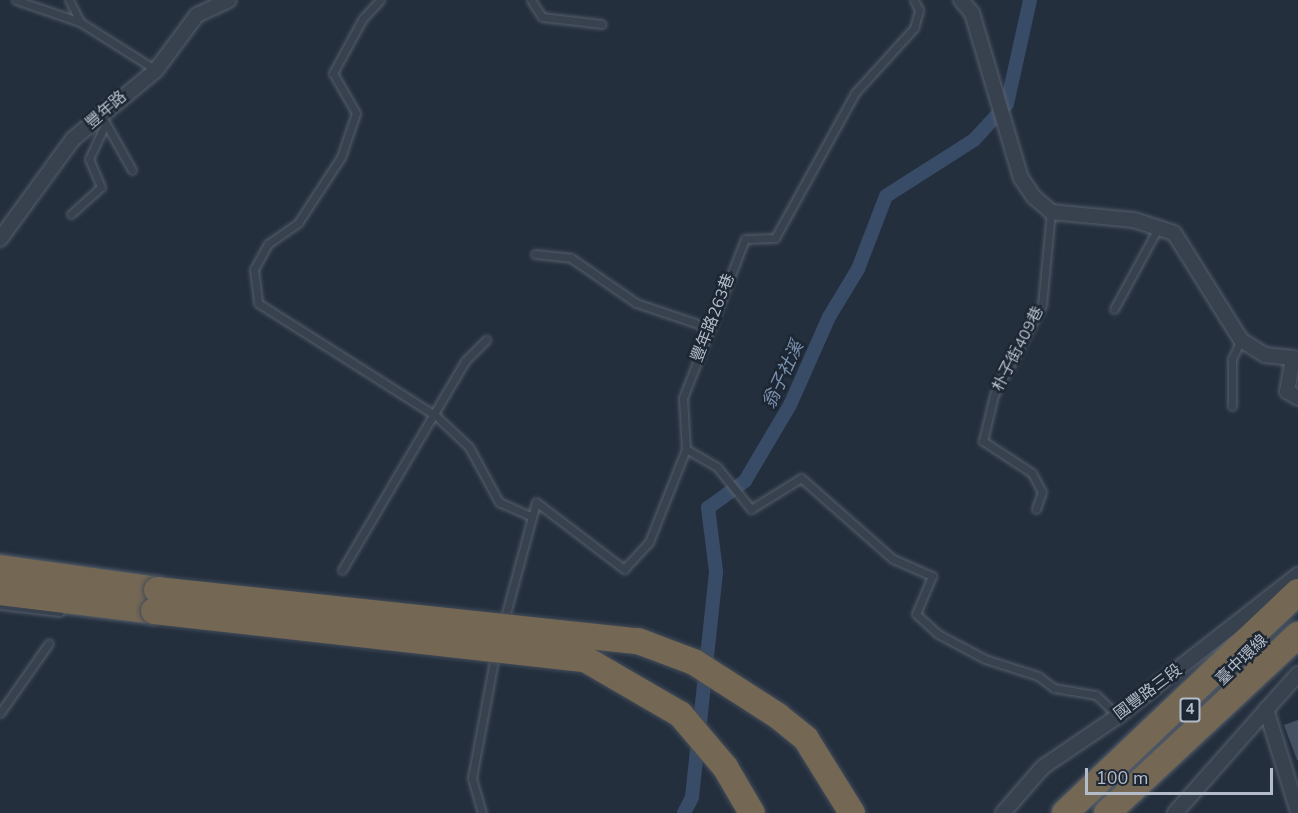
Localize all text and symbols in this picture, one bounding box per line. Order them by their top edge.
street label: 豐年路 [82,87,130,133]
street label: 豐年路263巷 [687,271,739,365]
street label: 朴子街409巷 [988,303,1048,395]
water label: 翁子社溪 [758,338,808,412]
street label: 臺中環線 [1212,631,1272,689]
street label: 國豐路三段 [1110,660,1186,724]
road number: 4 [1180,698,1200,722]
scale bar [1088,756,1276,794]
text: 100 m [1096,766,1148,790]

